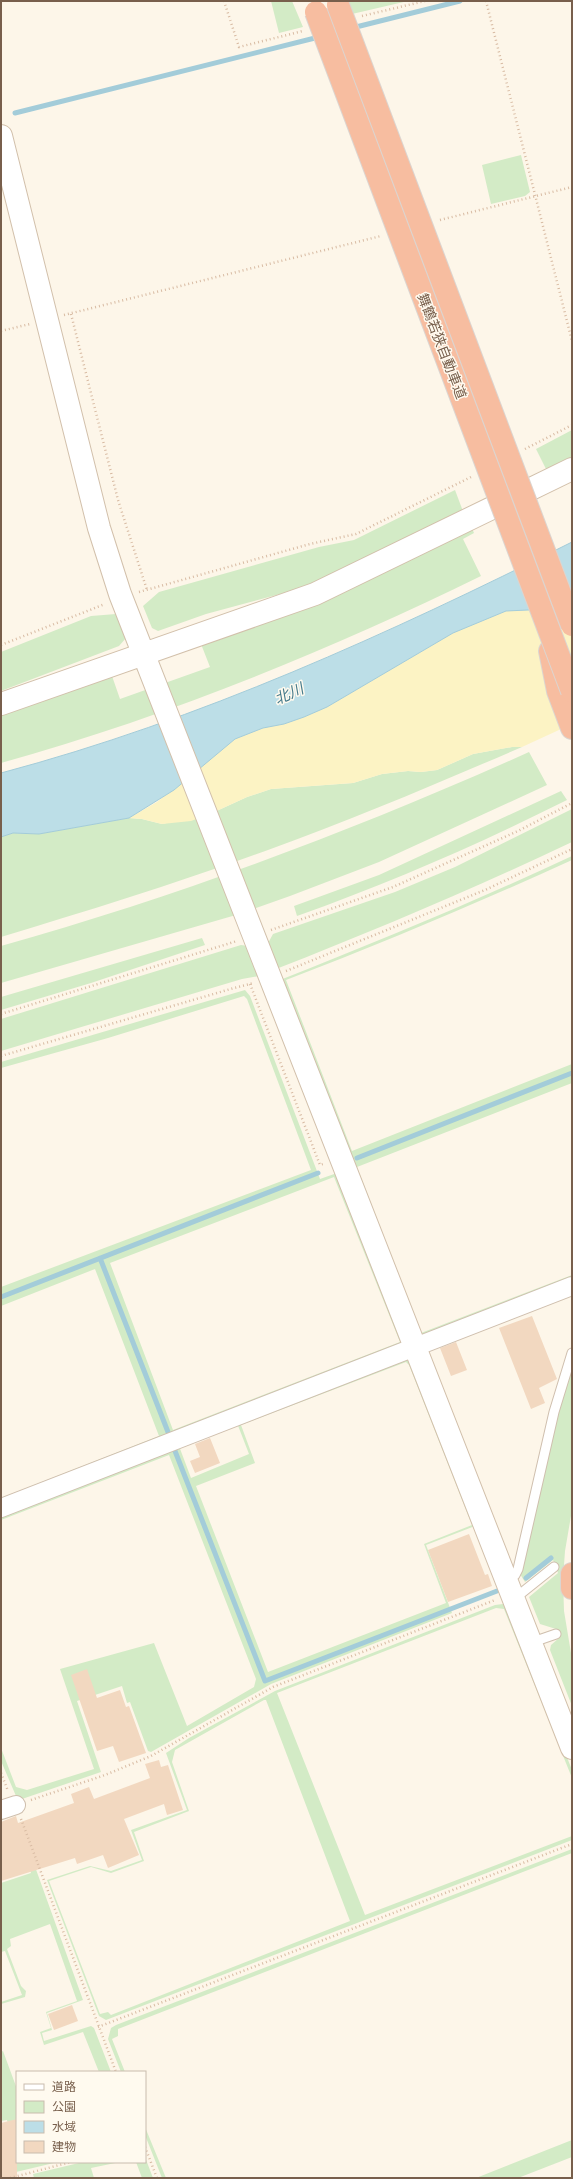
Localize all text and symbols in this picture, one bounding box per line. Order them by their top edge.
street label: 舞鶴若狭自動車道 [414,290,470,401]
water label: 北川 [271,678,308,708]
legend [16,2071,146,2163]
text: 道路 [52,2079,76,2094]
text: 公園 [52,2099,76,2114]
text: 水域 [52,2119,76,2134]
text: 建物 [52,2139,76,2154]

